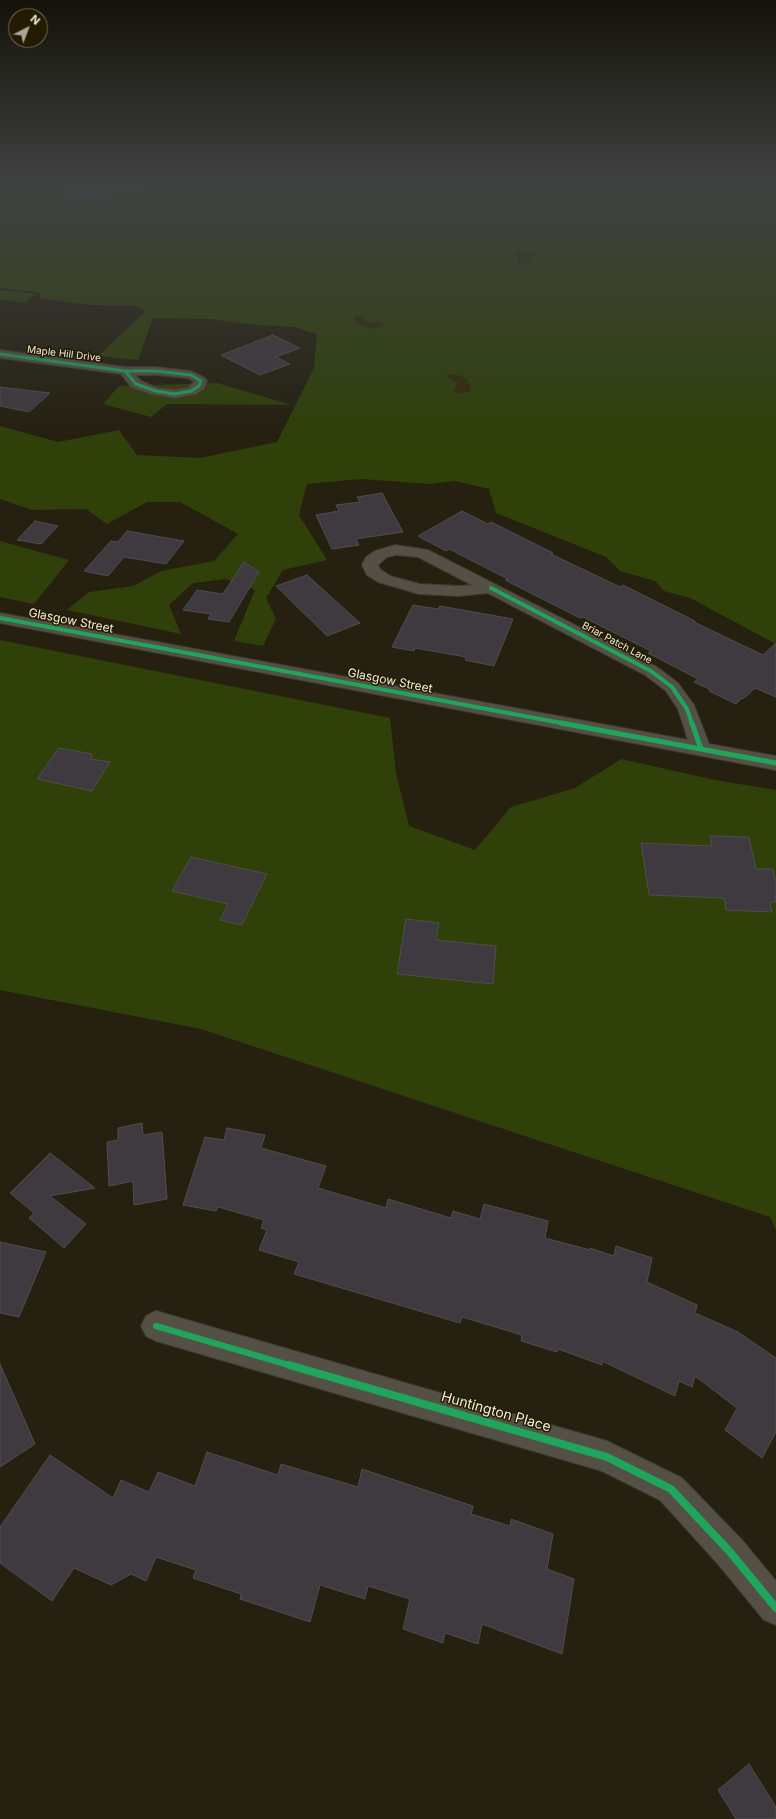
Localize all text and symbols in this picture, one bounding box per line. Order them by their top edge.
north arrow [8,8,48,48]
text: N [28,12,43,28]
street label: Maple Hill Drive [26,344,102,364]
street label: Glasgow Street [27,606,115,636]
street label: Briar Patch Lane [580,619,654,667]
street label: Glasgow Street [346,666,434,696]
street label: Huntington Place [439,1388,553,1436]

